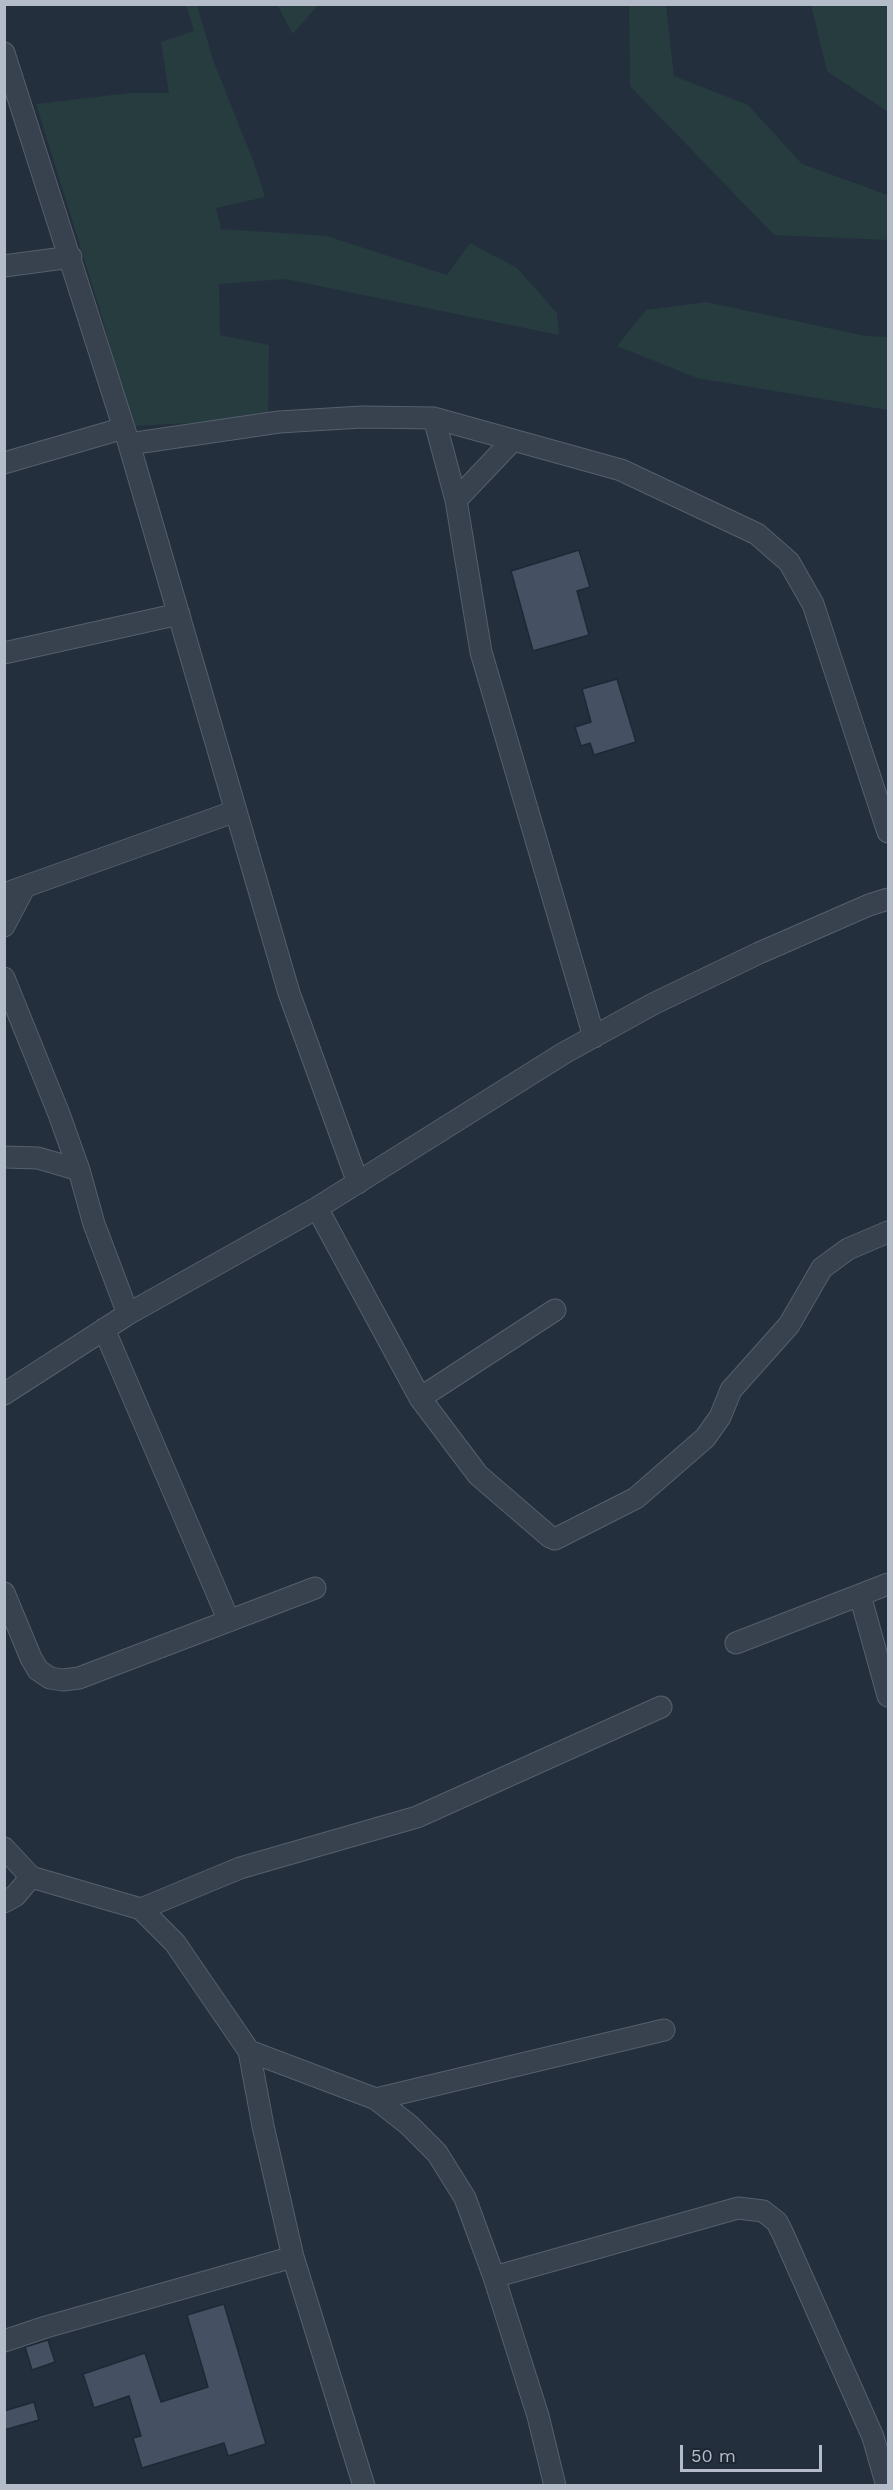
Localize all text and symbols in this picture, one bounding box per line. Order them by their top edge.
scale bar [683,2433,826,2471]
text: 50 m [691,2445,736,2466]

